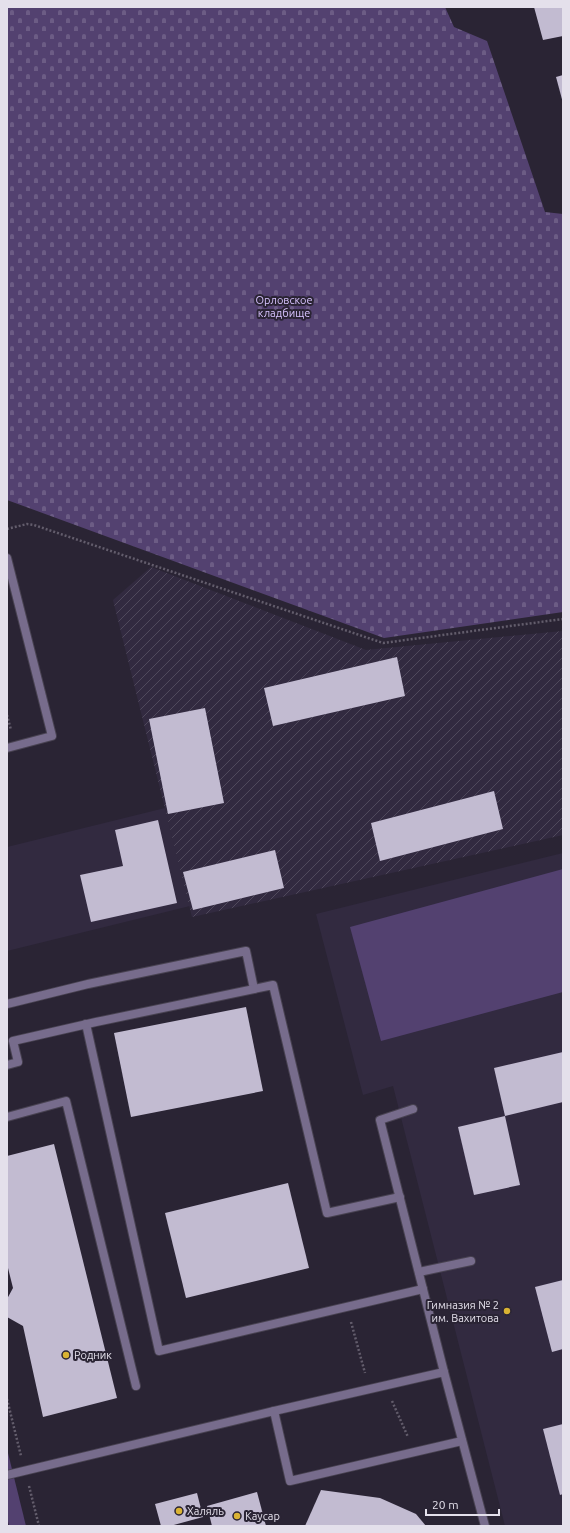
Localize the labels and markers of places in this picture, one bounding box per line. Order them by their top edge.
place label: Гимназия № 2 им. Вахитова [427,1299,499,1324]
marker: Гимназия № 2 им. Вахитова [502,1306,512,1316]
place label: Родник [74,1349,112,1361]
marker: Родник [61,1350,71,1360]
place label: Халяль [187,1505,224,1517]
marker: Халяль [174,1506,184,1516]
place label: Каусар [245,1510,280,1522]
marker: Каусар [232,1511,242,1521]

